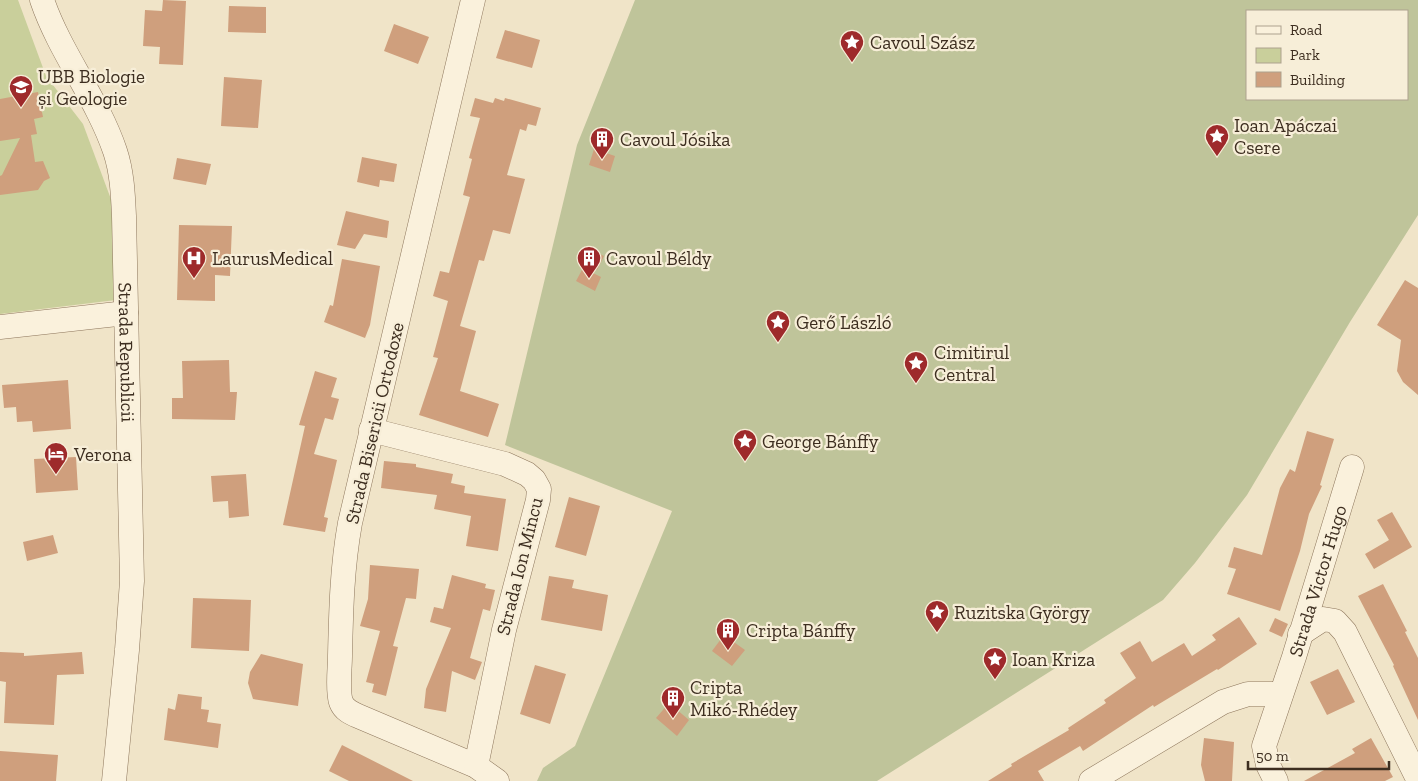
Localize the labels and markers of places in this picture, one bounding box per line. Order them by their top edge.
place icon: Cavoul Szász [839,29,865,63]
place label: Cavoul Szász [870,31,975,54]
place label: UBB Biologie și Geologie [38,65,145,110]
school or university icon: UBB Biologie și Geologie [8,74,34,108]
place label: Ioan Apáczai Csere [1234,114,1337,159]
place icon: Ioan Apáczai Csere [1204,123,1230,157]
building icon: Cavoul Jósika [589,126,615,160]
place label: Cavoul Jósika [620,128,730,151]
hospital icon: LaurusMedical [181,245,207,279]
building icon: Cavoul Béldy [576,245,602,279]
place label: LaurusMedical [212,247,333,270]
place label: Cavoul Béldy [606,247,712,270]
place icon: Gerő László [765,309,791,343]
place label: Gerő László [796,311,892,334]
place label: Cimitirul Central [934,341,1009,386]
place icon: Cimitirul Central [903,350,929,384]
place icon: George Bánffy [732,428,758,462]
place label: George Bánffy [762,430,879,453]
hotel icon: Verona [43,441,69,475]
place label: Verona [73,443,132,466]
place icon: Ruzitska György [924,599,950,633]
place label: Ruzitska György [954,601,1090,624]
building icon: Cripta Bánffy [715,617,741,651]
place label: Cripta Bánffy [746,619,856,642]
place icon: Ioan Kriza [982,646,1008,680]
place label: Ioan Kriza [1012,648,1095,671]
place label: Cripta Mikó-Rhédey [690,676,798,721]
building icon: Cripta Mikó-Rhédey [660,685,686,719]

